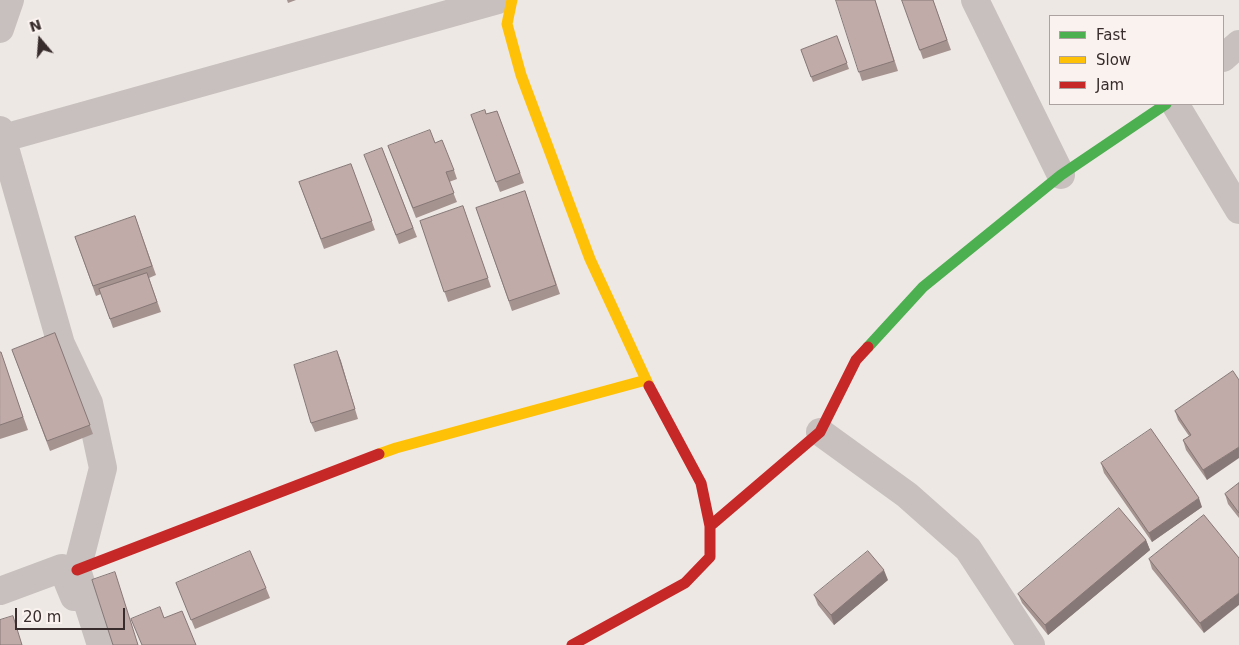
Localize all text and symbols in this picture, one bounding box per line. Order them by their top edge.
north arrow [15,15,65,65]
legend [1049,15,1224,105]
text: N [27,16,43,35]
text: Fast [1096,26,1126,44]
text: Slow [1096,51,1131,69]
text: Jam [1096,76,1124,94]
scale bar [18,598,128,630]
text: 20 m [23,608,61,626]

